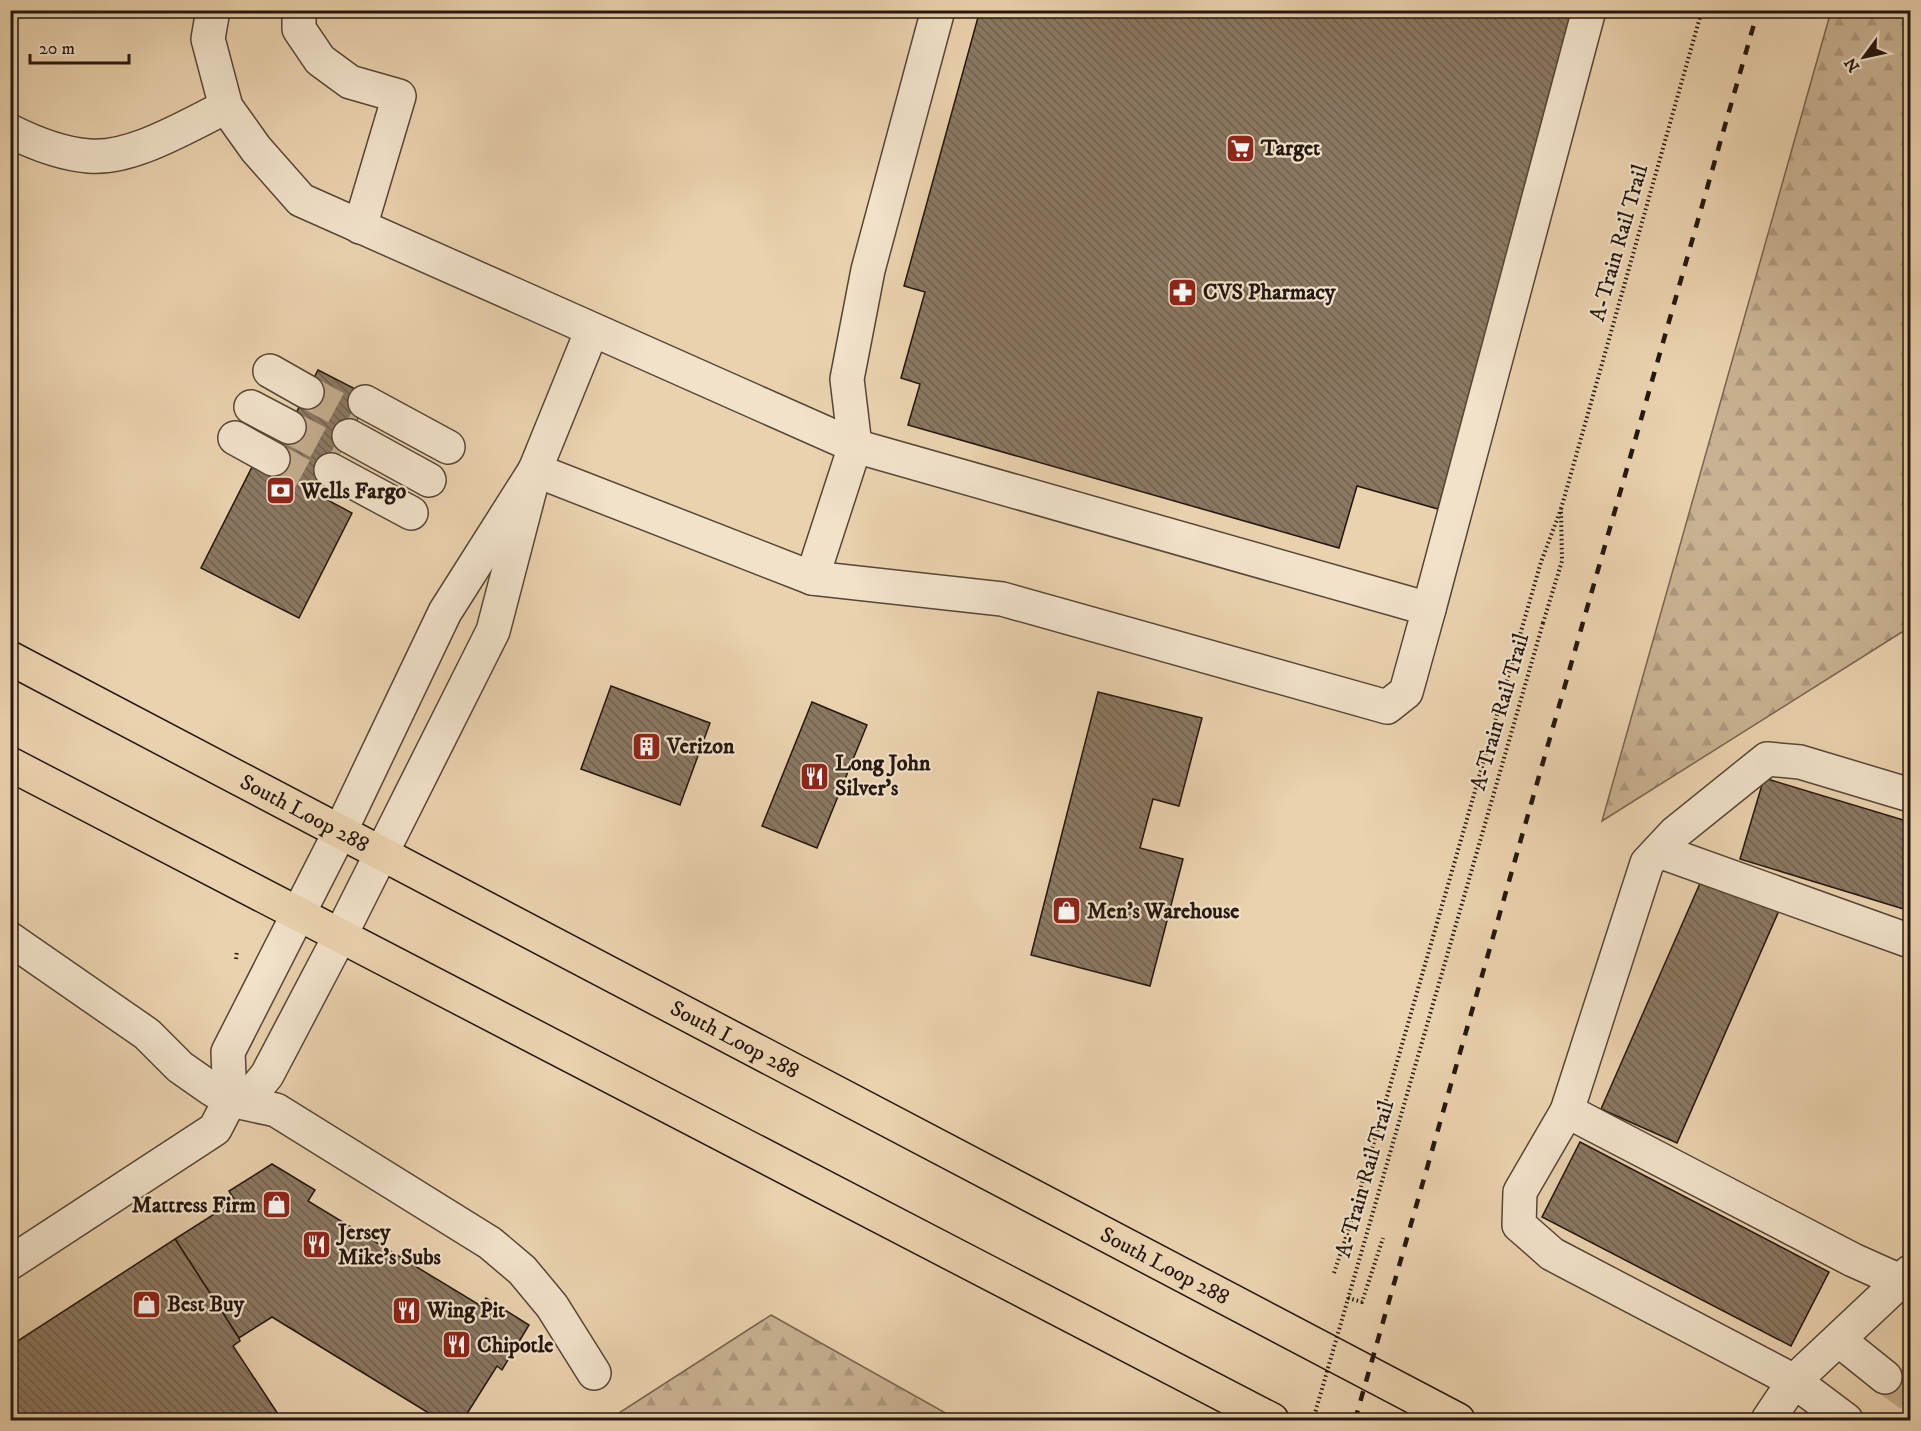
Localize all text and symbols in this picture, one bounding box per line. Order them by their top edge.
scale bar [30,27,129,65]
north arrow [1834,27,1894,87]
text: 20 m [39,38,75,60]
text: N [1840,54,1864,76]
supermarket icon: Target [1224,132,1256,164]
place label: Target [1260,135,1320,162]
street label: A-Train Rail Trail [1584,161,1654,325]
pharmacy icon: CVS Pharmacy [1166,276,1198,308]
place label: CVS Pharmacy [1203,279,1336,306]
bank icon: Wells Fargo [264,475,296,507]
place label: Wells Fargo [300,478,407,505]
street label: A-Train Rail Trail [1465,630,1535,794]
building icon: Verizon [630,730,662,762]
place label: Verizon [666,733,735,760]
place label: Long John Silver's [835,750,931,802]
restaurant icon: Long John Silver's [798,760,830,792]
street label: South Loop 288 [236,768,374,858]
shop icon: Men's Warehouse [1050,895,1082,927]
place label: Men's Warehouse [1087,898,1239,925]
street label: South Loop 288 [666,994,804,1084]
street label: A-Train Rail Trail [1330,1097,1400,1261]
shop icon: Mattress Firm [261,1189,293,1221]
place label: Mattress Firm [132,1192,256,1219]
place label: Jersey Mike's Subs [335,1219,441,1271]
street label: South Loop 288 [1096,1221,1234,1311]
restaurant icon: Jersey Mike's Subs [301,1229,333,1261]
shop icon: Best Buy [130,1288,162,1320]
place label: Best Buy [167,1291,245,1318]
restaurant icon: Wing Pit [390,1294,422,1326]
place label: Wing Pit [426,1297,505,1324]
restaurant icon: Chipotle [440,1329,472,1361]
place label: Chipotle [477,1332,553,1359]

